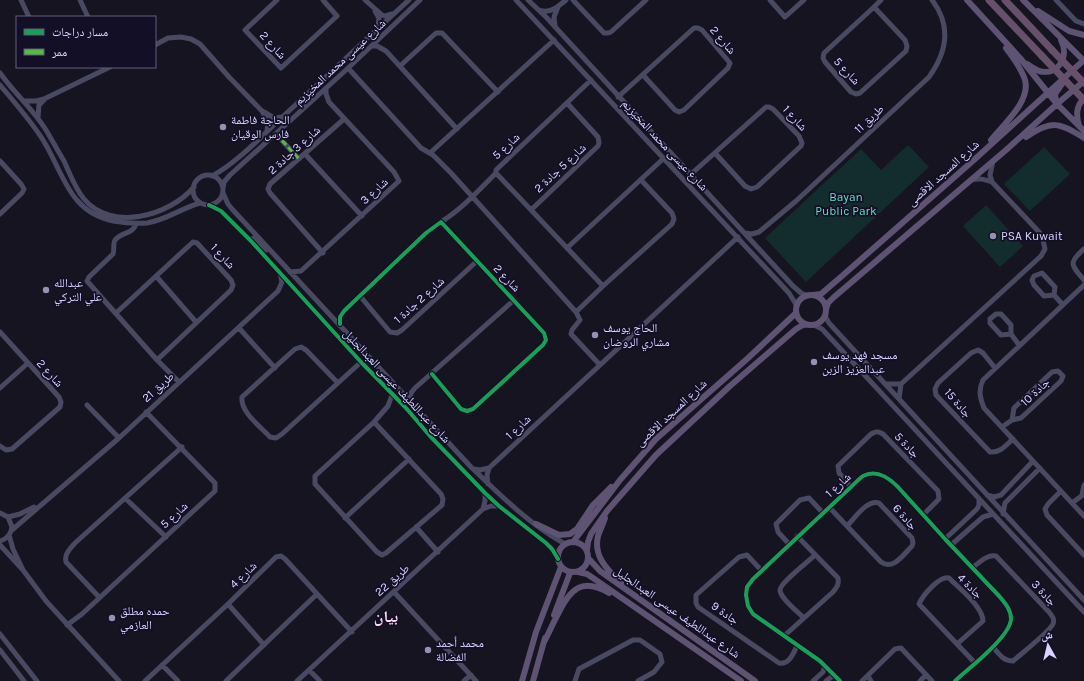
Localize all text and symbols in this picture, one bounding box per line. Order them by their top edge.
legend [16,16,156,68]
street label: شارع عيسى محمد المخيزيم [291,16,389,109]
street label: شارع 2 [706,23,739,58]
text: مسار دراجات [52,25,108,39]
street label: شارع 2 [256,28,289,62]
text: ممر [51,45,67,59]
street label: شارع 5 [830,54,863,88]
street label: شارع عيسى محمد المخيزيم [618,96,711,194]
street label: شارع 1 [779,102,810,134]
street label: طريق 11 [851,102,887,136]
place label: الحاجة فاطمة فارس الوقيان [231,113,290,141]
marker: الحاجة فاطمة فارس الوقيان [218,122,228,132]
street label: شارع 3 جادة 2 [265,123,324,178]
street label: شارع 5 [489,130,523,163]
street label: شارع المسجد الاقصى [904,137,983,210]
street label: شارع 5 جادة 2 [531,140,590,196]
street label: شارع 3 [357,175,392,208]
park label: Bayan Public Park [815,190,877,218]
place label: PSA Kuwait [1001,229,1063,243]
marker: PSA Kuwait [988,231,998,241]
street label: شارع 1 [207,240,238,272]
street label: شارع 2 [490,261,523,295]
street label: شارع 2 جادة 1 [391,274,448,327]
place label: عبدالله علي التركي [54,276,102,307]
marker: عبدالله علي التركي [41,285,51,295]
place label: الحاج يوسف مشاري الروضان [603,321,670,352]
street label: شارع عبداللطيف عيسى العبدالجليل [340,326,454,447]
marker: الحاج يوسف مشاري الروضان [590,330,600,340]
place label: مسجد فهد يوسف عبدالعزيز الزبن [822,348,898,376]
street label: شارع 2 [33,356,66,390]
marker: مسجد فهد يوسف عبدالعزيز الزبن [809,357,819,367]
street label: طريق 21 [139,369,177,405]
street label: جادة 10 [1018,375,1053,409]
street label: شارع المسجد الاقصى [633,376,710,450]
street label: جادة 15 [941,386,975,421]
street label: شارع 1 [502,412,534,443]
street label: جادة 5 [891,429,923,461]
street label: شارع 1 [822,470,854,501]
street label: شارع 5 [157,499,191,532]
street label: جادة 6 [890,501,921,533]
street label: شارع 4 [226,559,260,592]
street label: طريق 22 [372,561,412,599]
street label: شارع عبداللطيف عيسى العبدالجليل [611,563,743,662]
street label: جادة 4 [954,570,986,602]
street label: جادة 3 [1028,577,1060,609]
street label: جادة 9 [708,599,742,628]
place label: حمده مطلق العازمي [120,604,170,635]
district label: بيان [374,607,398,626]
marker: حمده مطلق العازمي [107,613,117,623]
north arrow [1028,625,1068,665]
text: ش [1040,628,1054,644]
place label: محمد أحمد الفضالة [436,636,484,664]
marker: محمد أحمد الفضالة [423,645,433,655]

